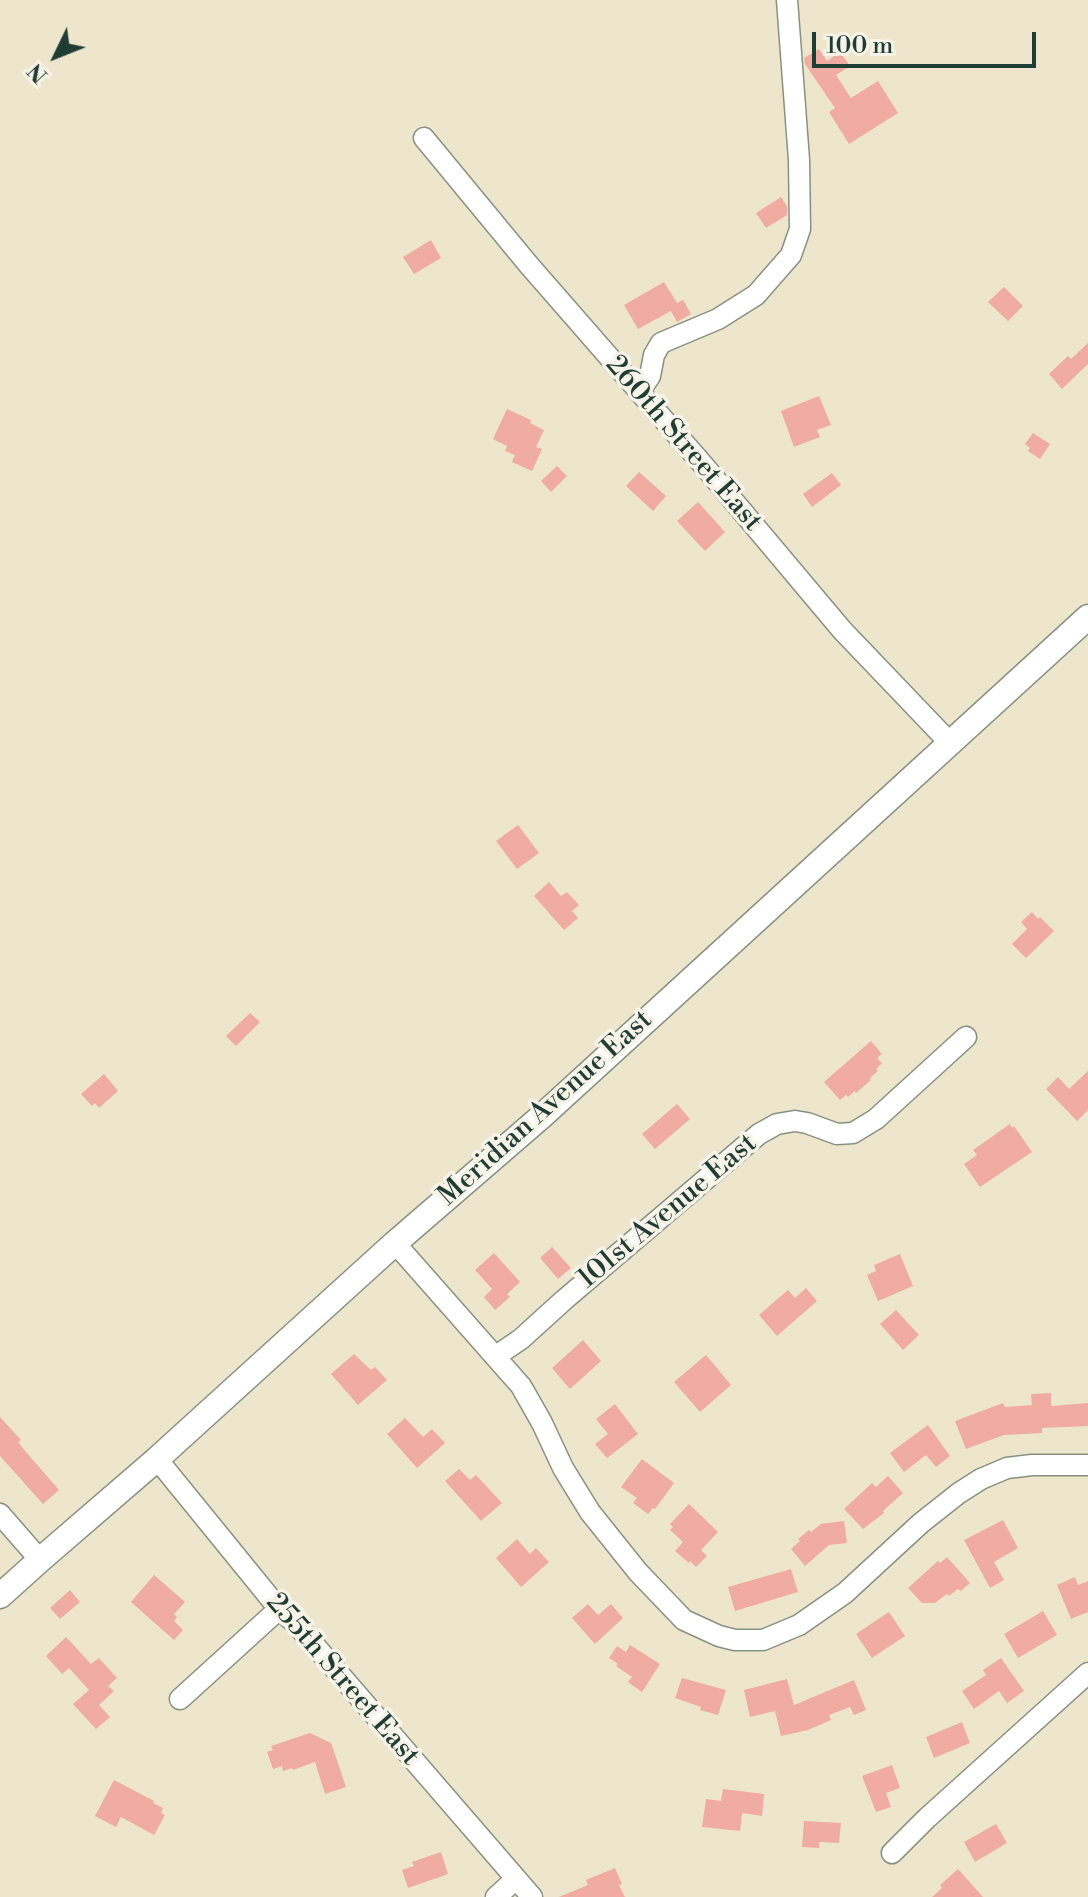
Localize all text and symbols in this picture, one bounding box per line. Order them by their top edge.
north arrow [16,16,96,96]
scale bar [816,16,1040,66]
text: 100 m [826,31,893,61]
text: N [22,57,54,88]
street label: 260th Street East [598,349,768,539]
street label: Meridian Avenue East [432,1004,660,1214]
street label: 101st Avenue East [572,1127,764,1297]
street label: 255th Street East [258,1587,426,1773]

